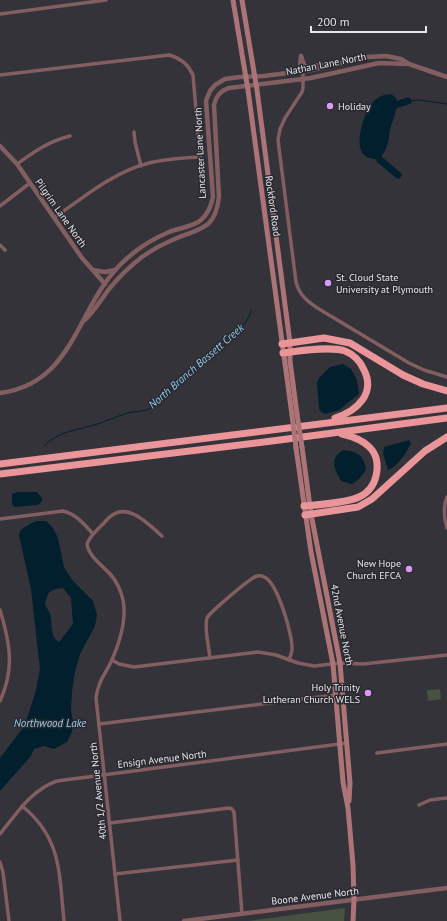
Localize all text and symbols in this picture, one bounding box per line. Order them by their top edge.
scale bar [311,8,426,34]
text: 200 m [317,14,350,29]
street label: Nathan Lane North [285,50,367,78]
place label: Holiday [338,100,371,113]
marker: Holiday [325,101,335,111]
street label: Lancaster Lane North [191,107,209,199]
street label: Rockford Road [262,175,284,237]
street label: Pilgrim Lane North [32,176,90,250]
place label: St. Cloud State University at Plymouth [336,271,433,296]
marker: St. Cloud State University at Plymouth [323,278,333,288]
water label: North Branch Bassett Creek [145,320,247,411]
place label: New Hope Church EFCA [347,557,401,582]
marker: New Hope Church EFCA [404,564,414,574]
street label: 42nd Avenue North [328,583,356,667]
place label: Holy Trinity Lutheran Church WELS [263,681,360,706]
marker: Holy Trinity Lutheran Church WELS [363,688,373,698]
water label: Northwood Lake [14,716,86,730]
street label: 40th 1/2 Avenue North [86,742,110,840]
street label: Ensign Avenue North [117,747,207,771]
street label: Boone Avenue North [271,884,359,908]

